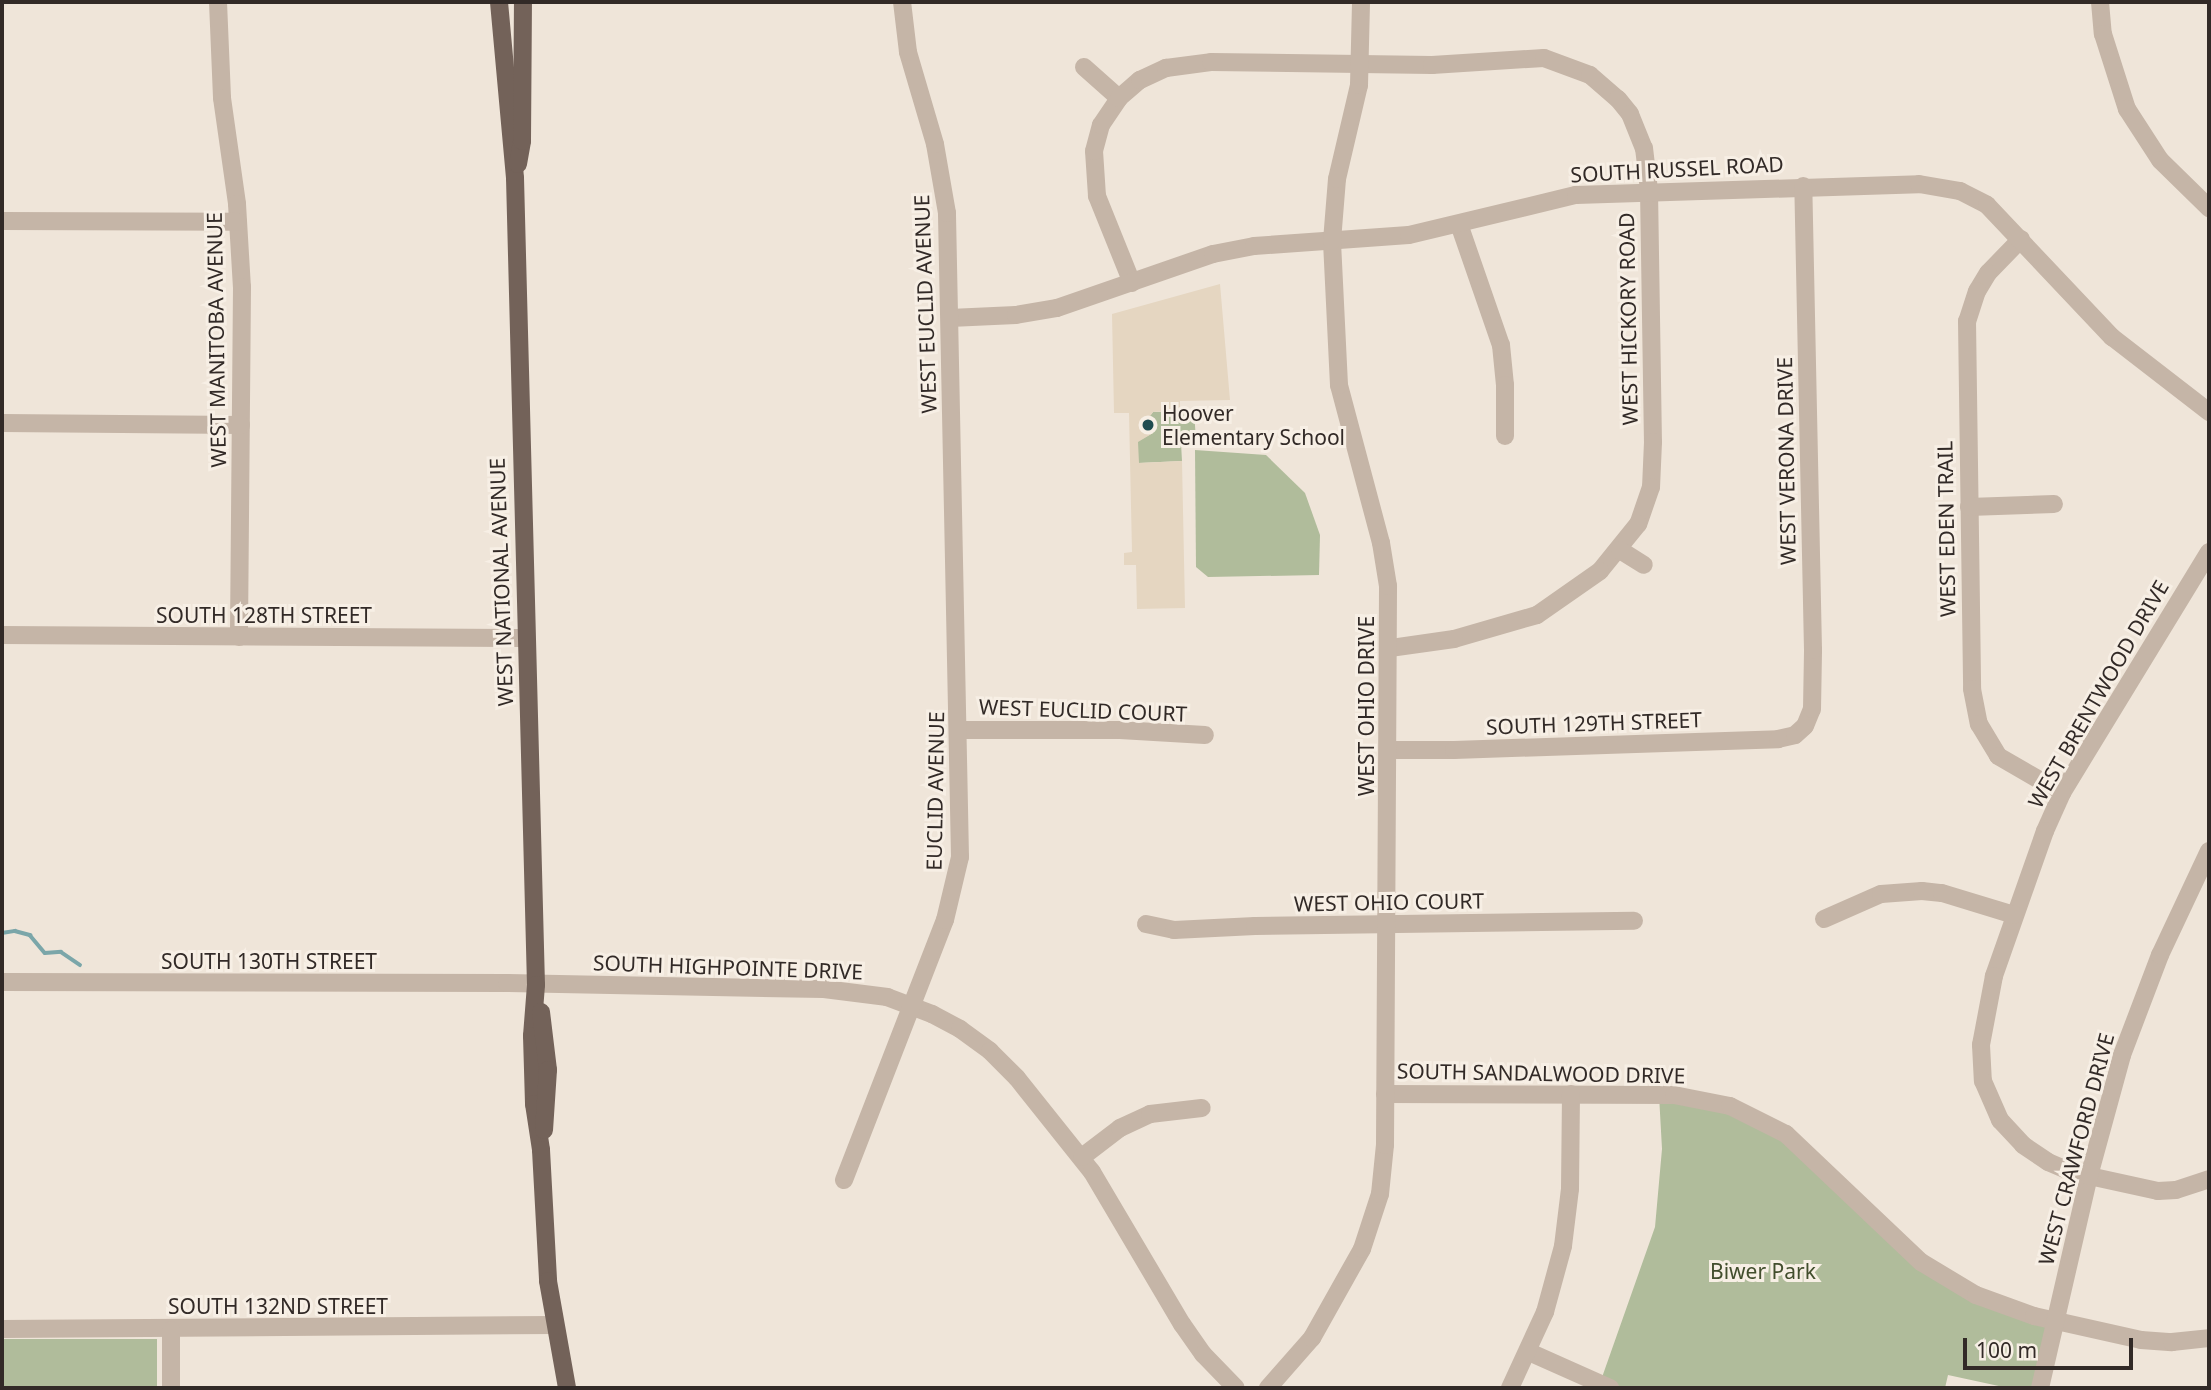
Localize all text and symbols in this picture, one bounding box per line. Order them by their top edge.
street label: SOUTH RUSSEL ROAD [1570,151,1784,187]
street label: WEST EUCLID AVENUE [909,194,941,414]
street label: WEST MANITOBA AVENUE [201,212,231,468]
street label: WEST HICKORY ROAD [1614,212,1642,426]
street label: WEST VERONA DRIVE [1772,357,1800,565]
place label: Hoover Elementary School [1162,400,1345,450]
marker: Hoover Elementary School [1140,417,1156,433]
street label: WEST EDEN TRAIL [1932,441,1960,617]
street label: WEST NATIONAL AVENUE [484,457,518,707]
street label: WEST BRENTWOOD DRIVE [2022,576,2174,812]
street label: SOUTH 128TH STREET [156,602,372,628]
street label: WEST OHIO DRIVE [1353,616,1379,796]
street label: WEST EUCLID COURT [978,694,1188,726]
street label: SOUTH 129TH STREET [1486,707,1702,739]
street label: EUCLID AVENUE [921,711,949,871]
street label: WEST OHIO COURT [1294,888,1484,916]
street label: SOUTH 130TH STREET [161,948,377,974]
street label: SOUTH HIGHPOINTE DRIVE [592,950,864,984]
street label: WEST CRAWFORD DRIVE [2033,1030,2119,1268]
street label: SOUTH SANDALWOOD DRIVE [1397,1058,1685,1088]
park label: Biwer Park [1710,1258,1816,1284]
street label: SOUTH 132ND STREET [168,1293,388,1319]
scale bar [1966,1324,2136,1368]
text: 100 m [1976,1336,2037,1364]

